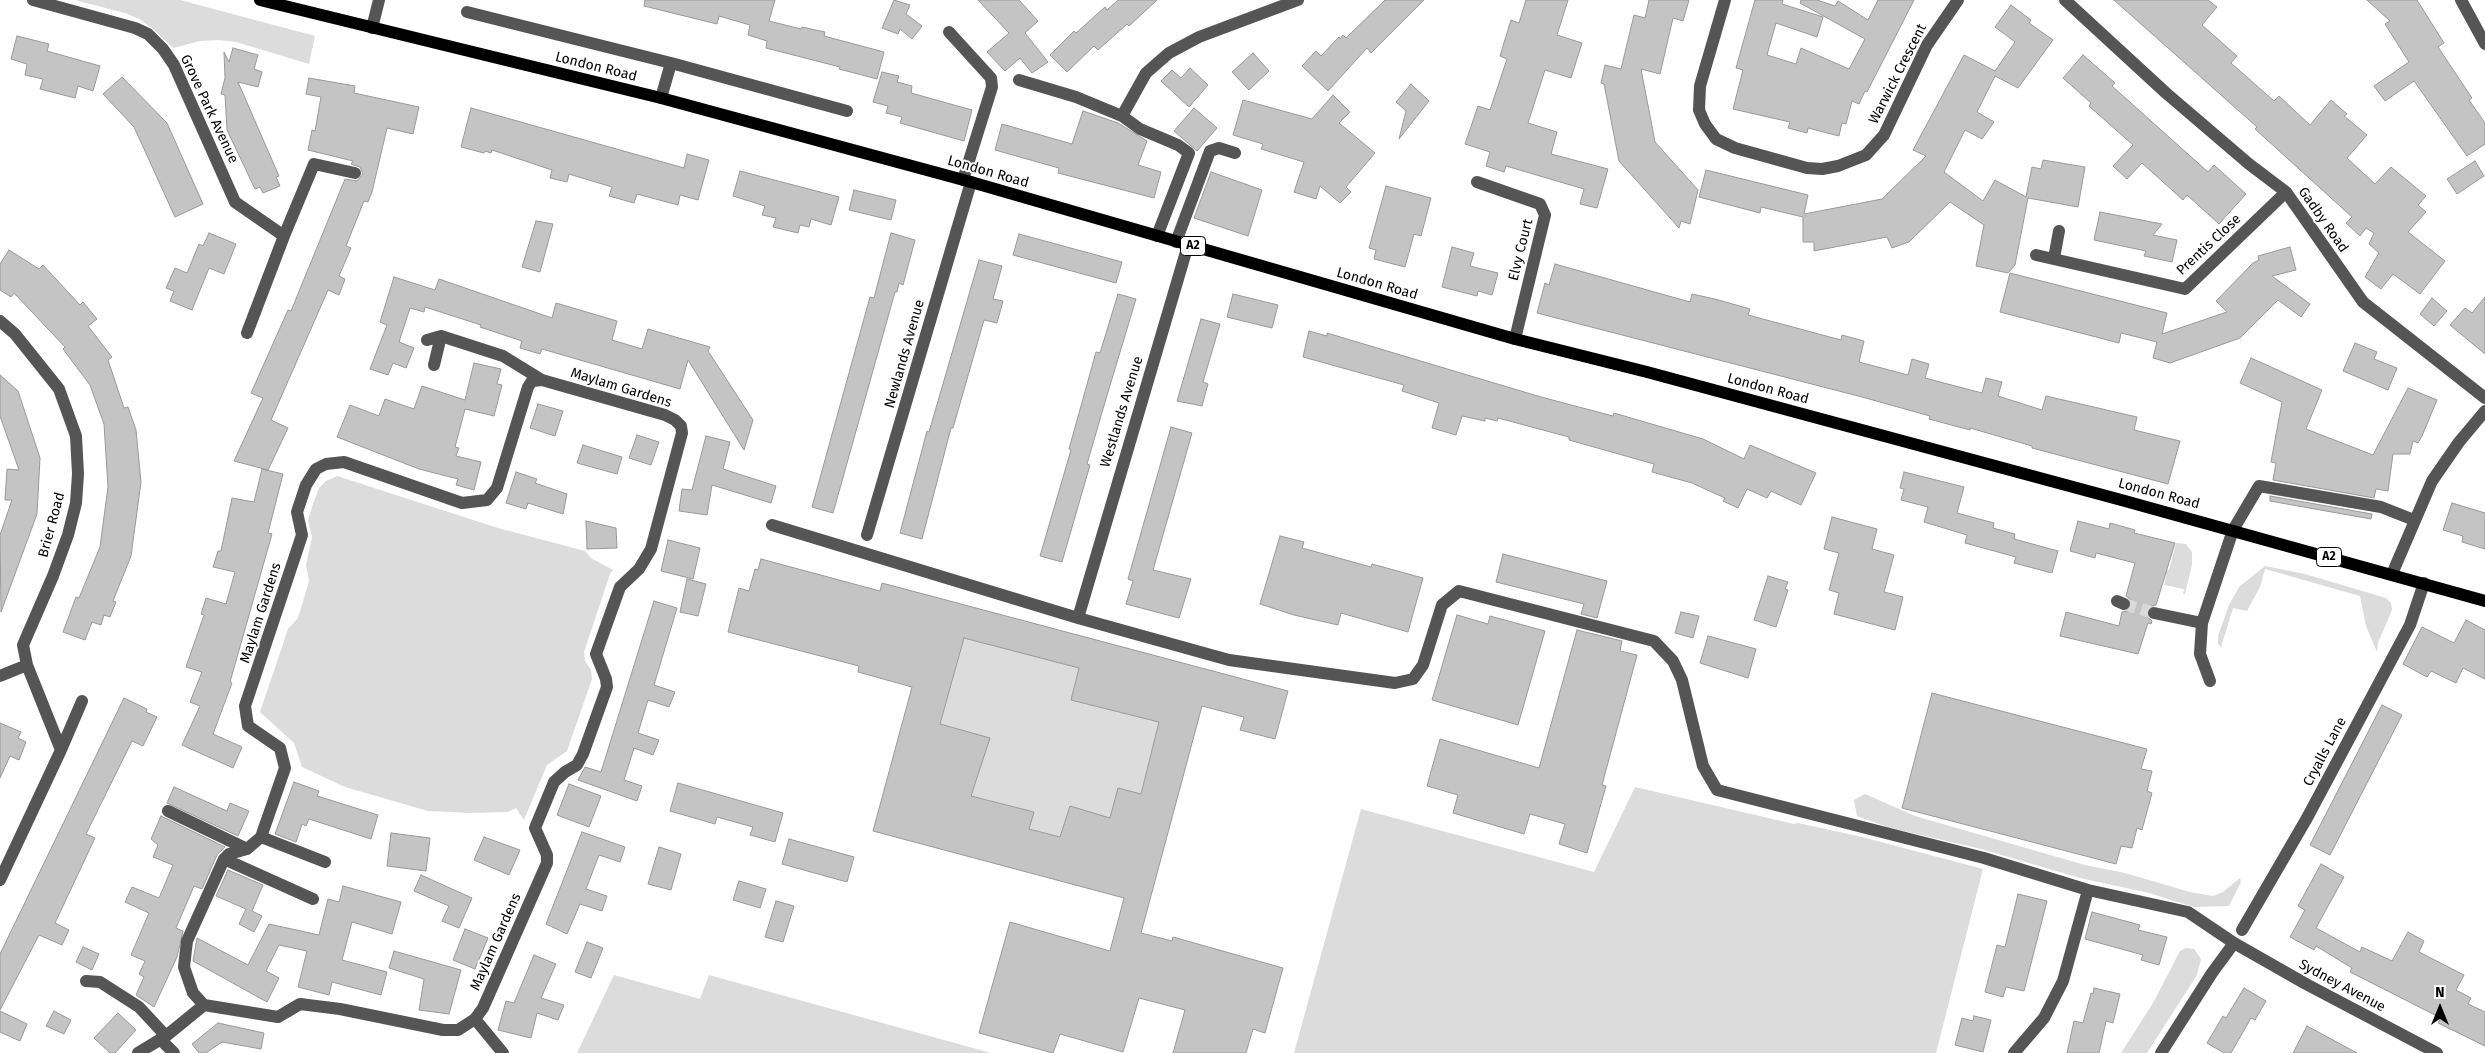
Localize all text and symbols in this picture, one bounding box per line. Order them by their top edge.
street label: Warwick Crescent [1866,21,1930,127]
street label: London Road [553,49,639,85]
street label: Grove Park Avenue [176,52,242,166]
street label: London Road [945,152,1031,192]
street label: Gadby Road [2294,184,2352,256]
street label: Prentis Close [2173,211,2245,279]
street label: Elvy Court [1505,217,1537,283]
road number: A2 [1180,237,1206,256]
street label: London Road [1334,264,1420,304]
street label: Newlands Avenue [881,298,929,410]
street label: Westlands Avenue [1097,354,1147,470]
street label: Maylam Gardens [568,365,674,411]
street label: London Road [1725,370,1811,408]
street label: London Road [2116,475,2202,513]
street label: Brier Road [35,491,69,559]
road number: A2 [2316,548,2342,566]
street label: Maylam Gardens [237,561,285,665]
street label: Cryalls Lane [2300,715,2350,789]
street label: Maylam Gardens [467,891,525,993]
street label: Sydney Avenue [2296,956,2388,1016]
north arrow [2415,983,2465,1033]
text: N [2435,984,2445,1001]

